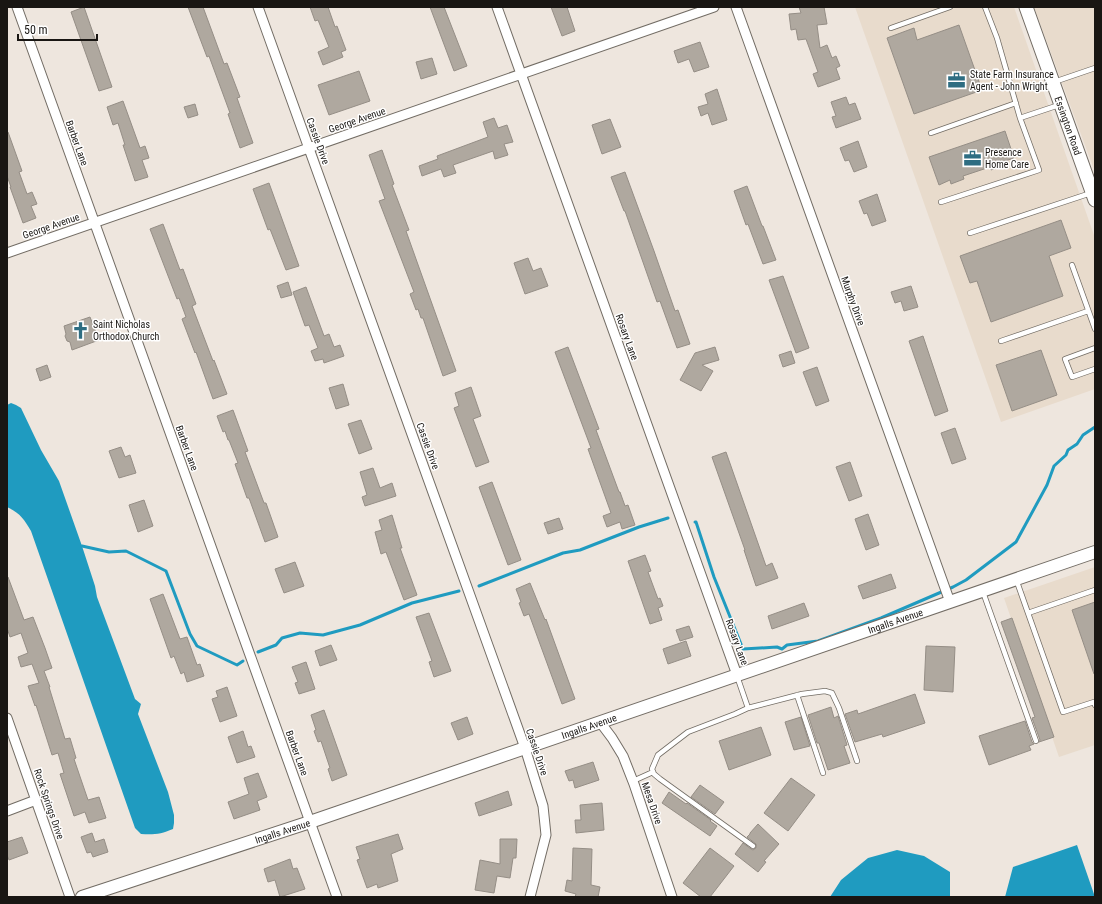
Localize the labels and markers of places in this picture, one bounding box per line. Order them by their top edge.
place label: State Farm Insurance Agent - John Wright [970,69,1054,92]
office icon: State Farm Insurance Agent - John Wright [947,70,967,90]
place label: Presence Home Care [985,147,1029,170]
office icon: Presence Home Care [962,148,982,168]
place label: Saint Nicholas Orthodox Church [93,319,160,342]
church icon: Saint Nicholas Orthodox Church [70,320,90,340]

